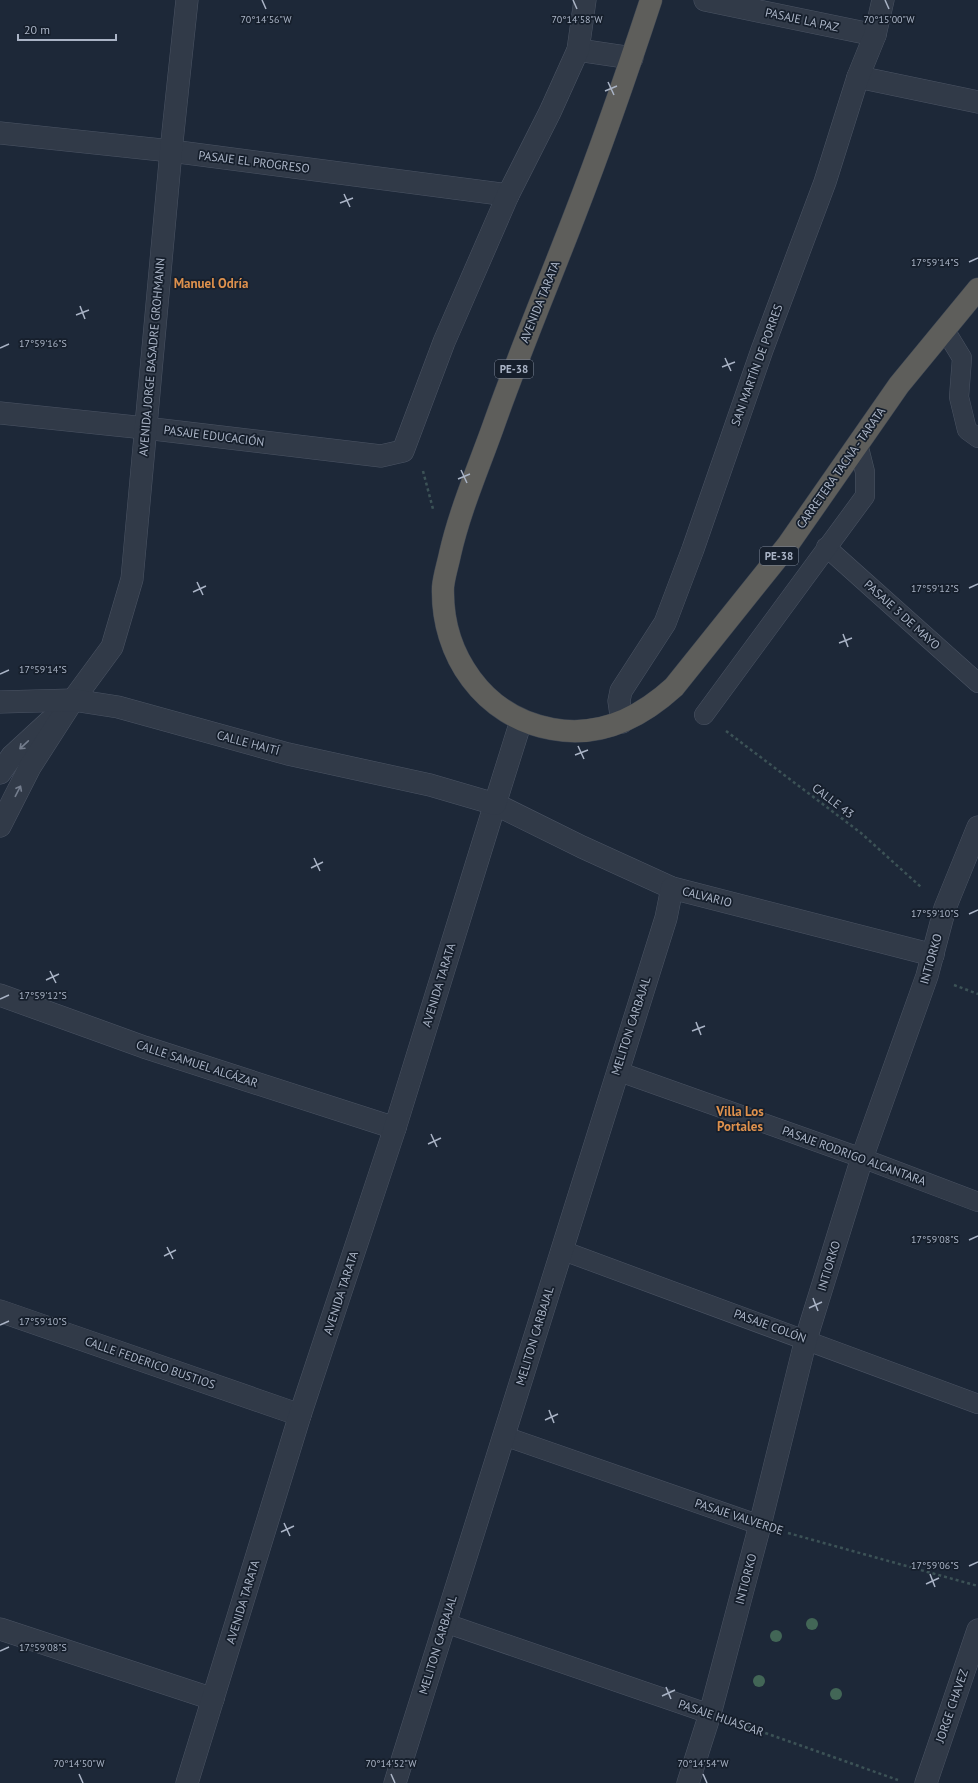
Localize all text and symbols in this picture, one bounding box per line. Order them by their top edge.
street label: PASAJE LA PAZ [764,4,841,35]
text: 70°14'56"W [240,13,292,26]
text: 70°14'58"W [551,13,603,26]
text: 70°15'00"W [863,13,915,26]
scale bar [18,16,116,42]
text: 20 m [24,22,50,37]
street label: PASAJE EL PROGRESO [198,147,310,176]
text: 17°59'14"S [911,256,959,269]
street label: AVENIDA JORGE BASADRE GROHMANN [135,257,168,457]
street label: AVENIDA TARATA [516,259,563,345]
district label: Manuel Odría [174,275,248,292]
street label: SAN MARTÍN DE PORRES [728,302,786,428]
text: 17°59'16"S [19,337,67,350]
road number: PE-38 [495,360,533,378]
street label: CARRETERA TACNA - TARATA [793,404,888,531]
street label: PASAJE EDUCACIÓN [163,422,265,449]
road number: PE-38 [760,547,798,565]
street label: PASAJE 3 DE MAYO [861,577,943,653]
text: 17°59'12"S [911,582,959,595]
text: 17°59'14"S [19,663,67,676]
street label: CALLE HAITÍ [215,727,282,758]
one-way arrow [19,740,29,750]
street label: CALLE 43 [809,780,857,821]
one-way arrow [14,785,22,797]
street label: CALVARIO [681,883,734,910]
text: 17°59'10"S [911,907,959,920]
street label: INTIORKO [916,932,945,986]
street label: AVENIDA TARATA [419,941,458,1029]
street label: MELITON CARBAJAL [608,975,654,1077]
text: 17°59'12"S [19,989,67,1002]
street label: CALLE SAMUEL ALCÁZAR [134,1037,260,1090]
district label: Villa Los Portales [715,1103,764,1135]
street label: PASAJE RODRIGO ALCANTARA [780,1122,928,1189]
text: 17°59'08"S [911,1233,959,1246]
street label: INTIORKO [814,1239,843,1293]
street label: AVENIDA TARATA [320,1249,361,1337]
street label: MELITON CARBAJAL [512,1285,557,1387]
street label: PASAJE COLÓN [732,1305,808,1346]
text: 17°59'10"S [19,1315,67,1328]
street label: CALLE FEDERICO BUSTIOS [83,1333,217,1392]
street label: PASAJE VALVERDE [693,1495,785,1538]
street label: INTIORKO [732,1552,759,1606]
street label: AVENIDA TARATA [223,1558,262,1646]
text: 17°59'06"S [911,1559,959,1572]
street label: MELITON CARBAJAL [415,1594,460,1696]
text: 17°59'08"S [19,1641,67,1654]
street label: JORGE CHAVEZ [932,1667,971,1745]
street label: PASAJE HUASCAR [676,1696,766,1739]
text: 70°14'50"W [53,1757,105,1770]
text: 70°14'52"W [365,1757,417,1770]
text: 70°14'54"W [677,1757,729,1770]

